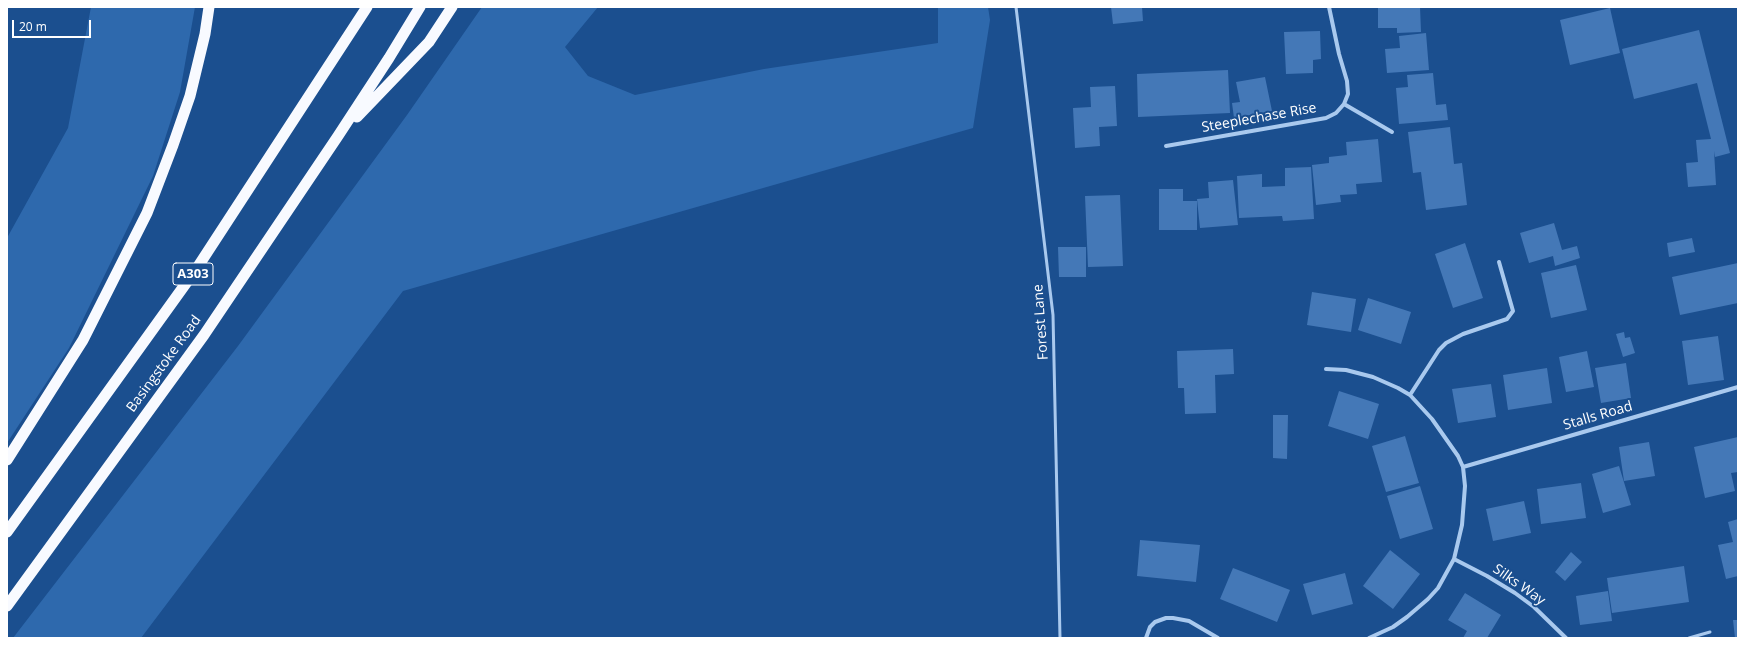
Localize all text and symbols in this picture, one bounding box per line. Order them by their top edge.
scale bar [14,12,93,38]
text: 20 m [19,18,47,35]
street label: Steeplechase Rise [1200,100,1318,136]
road number: A303 [173,263,213,285]
street label: Forest Lane [1030,283,1052,361]
street label: Basingstoke Road [123,312,205,416]
street label: Stalls Road [1561,398,1635,434]
street label: Silks Way [1490,561,1548,609]

